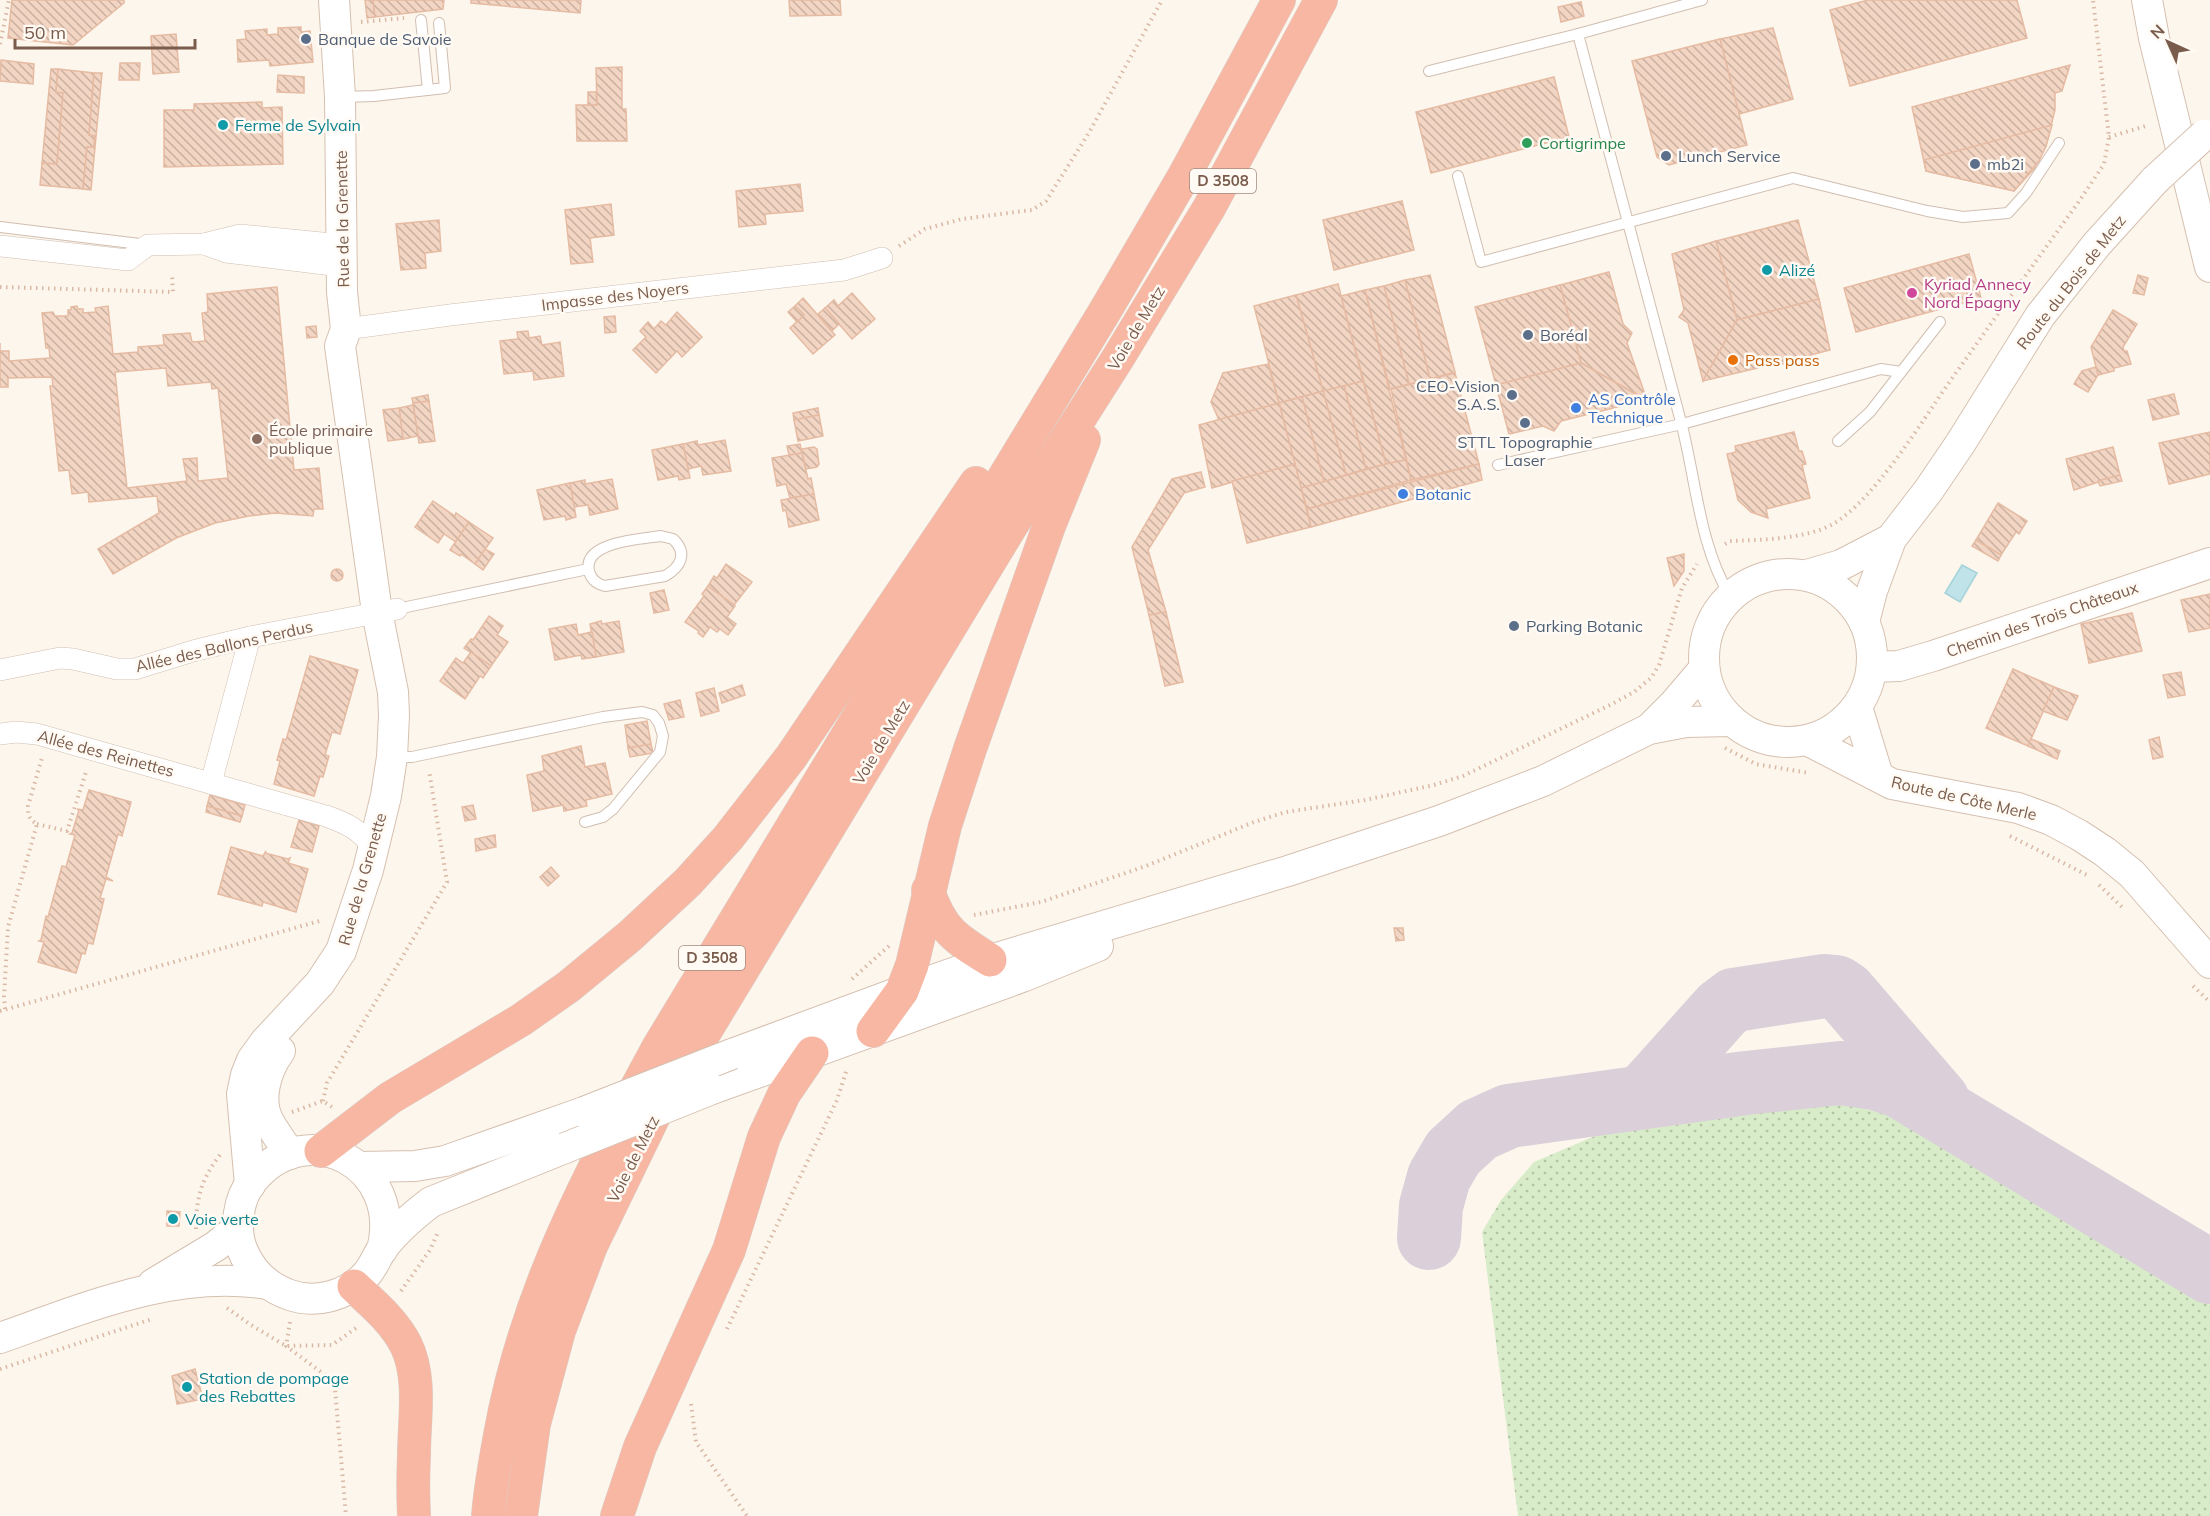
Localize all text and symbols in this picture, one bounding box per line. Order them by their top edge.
scale bar [15,12,195,50]
north arrow [2138,12,2198,72]
text: N [2146,20,2169,43]
text: 50 m [24,21,66,44]
place label: Banque de Savoie [318,29,452,49]
marker: Banque de Savoie [299,32,313,46]
place label: Ferme de Sylvain [235,115,361,135]
marker: Ferme de Sylvain [216,118,230,132]
place label: Cortigrimpe [1539,133,1626,153]
marker: Cortigrimpe [1520,136,1534,150]
place label: Lunch Service [1678,146,1780,166]
marker: Lunch Service [1659,149,1673,163]
street label: Rue de la Grenette [331,150,353,288]
place label: mb2i [1987,154,2024,174]
marker: mb2i [1968,157,1982,171]
road number: D 3508 [1190,169,1256,193]
street label: Route du Bois de Metz [2012,211,2130,353]
place label: Alizé [1779,260,1815,280]
marker: Alizé [1760,263,1774,277]
place label: Kyriad Annecy Nord Épagny [1924,274,2031,312]
street label: Impasse des Noyers [540,277,690,315]
street label: Voie de Metz [1103,282,1169,374]
marker: Kyriad Annecy Nord Épagny [1905,286,1919,300]
place label: Boréal [1540,325,1588,345]
marker: Boréal [1521,328,1535,342]
place label: Pass pass [1745,350,1820,370]
marker: Pass pass [1726,353,1740,367]
place label: CEO-Vision S.A.S. [1416,376,1500,414]
marker: CEO-Vision S.A.S. [1505,388,1519,402]
place label: AS Contrôle Technique [1588,389,1676,427]
marker: AS Contrôle Technique [1569,401,1583,415]
marker: STTL Topographie Laser [1518,416,1532,430]
place label: École primaire publique [269,420,373,458]
marker: École primaire publique [250,432,264,446]
place label: STTL Topographie Laser [1458,432,1592,470]
place label: Botanic [1415,484,1471,504]
marker: Botanic [1396,487,1410,501]
street label: Chemin des Trois Châteaux [1943,577,2141,661]
street label: Allée des Ballons Perdus [133,616,315,676]
place label: Parking Botanic [1526,616,1643,636]
marker: Parking Botanic [1507,619,1521,633]
street label: Voie de Metz [848,696,914,788]
street label: Allée des Reinettes [36,725,176,781]
street label: Route de Côte Merle [1889,772,2039,824]
street label: Rue de la Grenette [333,810,391,948]
road number: D 3508 [679,946,745,970]
street label: Voie de Metz [603,1112,663,1206]
place label: Voie verte [185,1209,259,1229]
marker: Voie verte [166,1212,180,1226]
place label: Station de pompage des Rebattes [199,1368,349,1406]
marker: Station de pompage des Rebattes [180,1380,194,1394]

